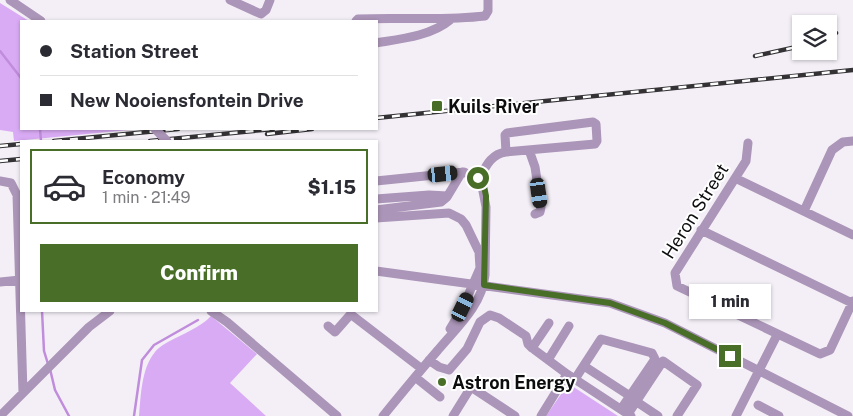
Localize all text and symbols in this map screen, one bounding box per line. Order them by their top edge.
map controls [792,15,837,60]
button: layers [792,15,837,60]
text: Station Street [70,40,199,62]
text: New Nooiensfontein Drive [70,89,304,111]
place label: Kuils River [448,96,540,117]
marker: Kuils River [430,99,444,113]
street label: Heron Street [657,160,733,262]
icon: car [42,164,87,209]
car [427,165,458,183]
text: Economy [102,166,185,188]
route start [467,167,489,189]
text: $1.15 [308,176,356,198]
car [529,177,548,209]
text: 1 min · 21:49 [102,188,190,207]
button: Confirm [40,244,358,302]
callout: 1 min [689,284,771,318]
car [449,290,476,324]
text: 1 min [710,292,750,311]
route end [719,345,741,367]
place label: Astron Energy [452,372,576,393]
marker: Astron Energy [436,376,448,388]

